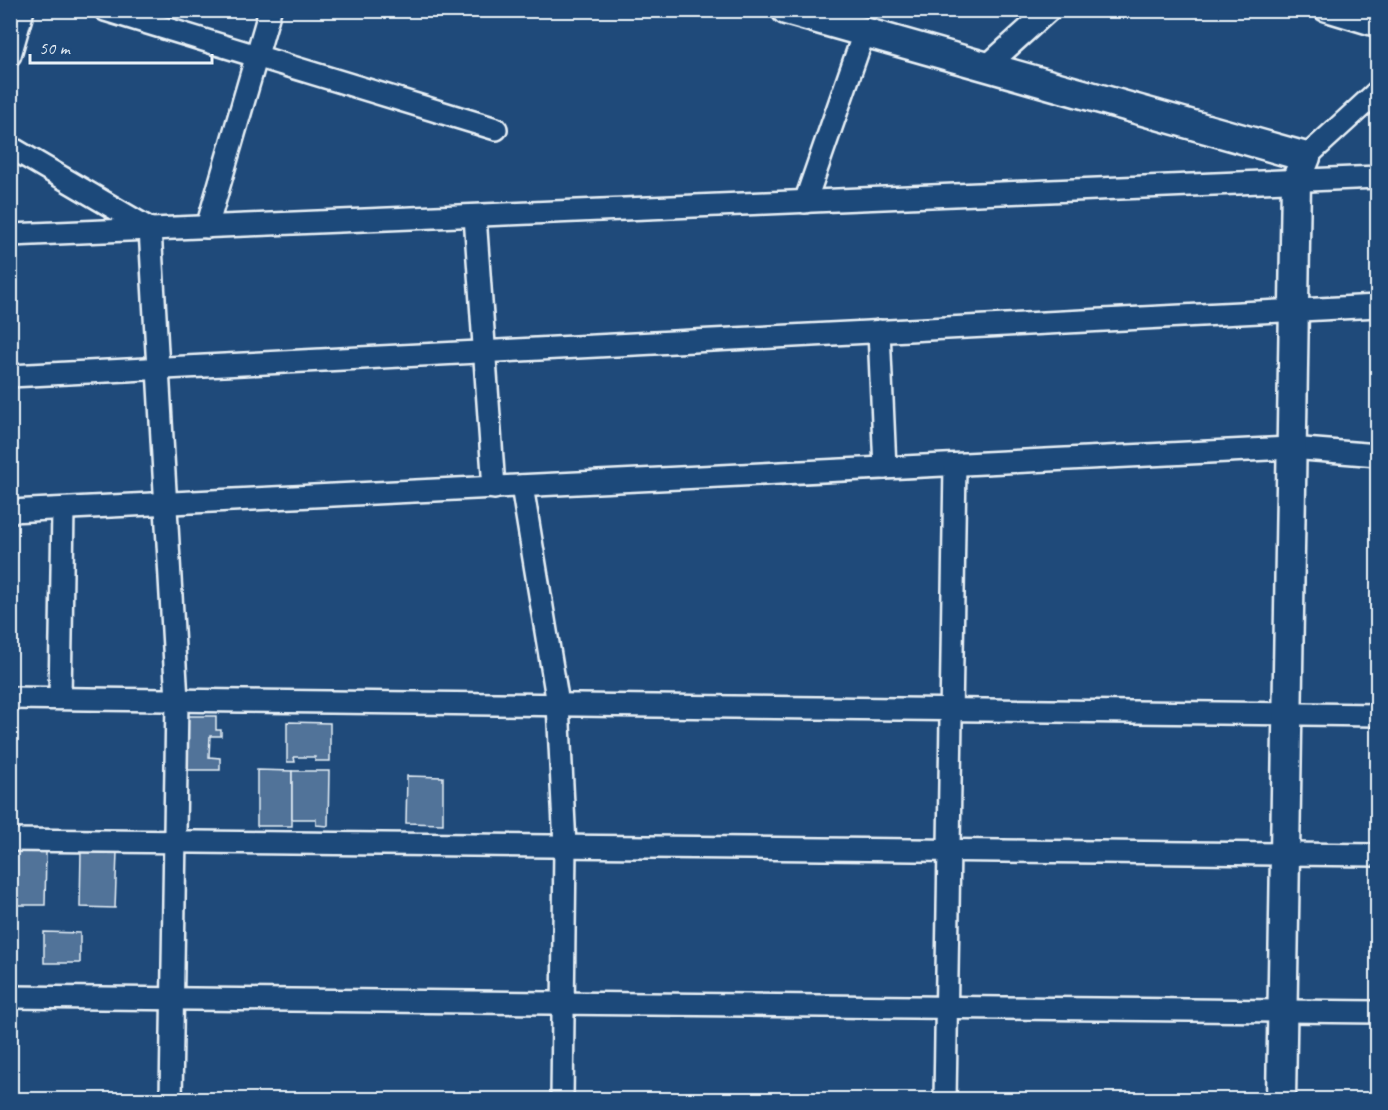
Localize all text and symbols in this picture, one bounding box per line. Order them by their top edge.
scale bar [30,27,212,65]
text: 50 m [39,37,72,59]

